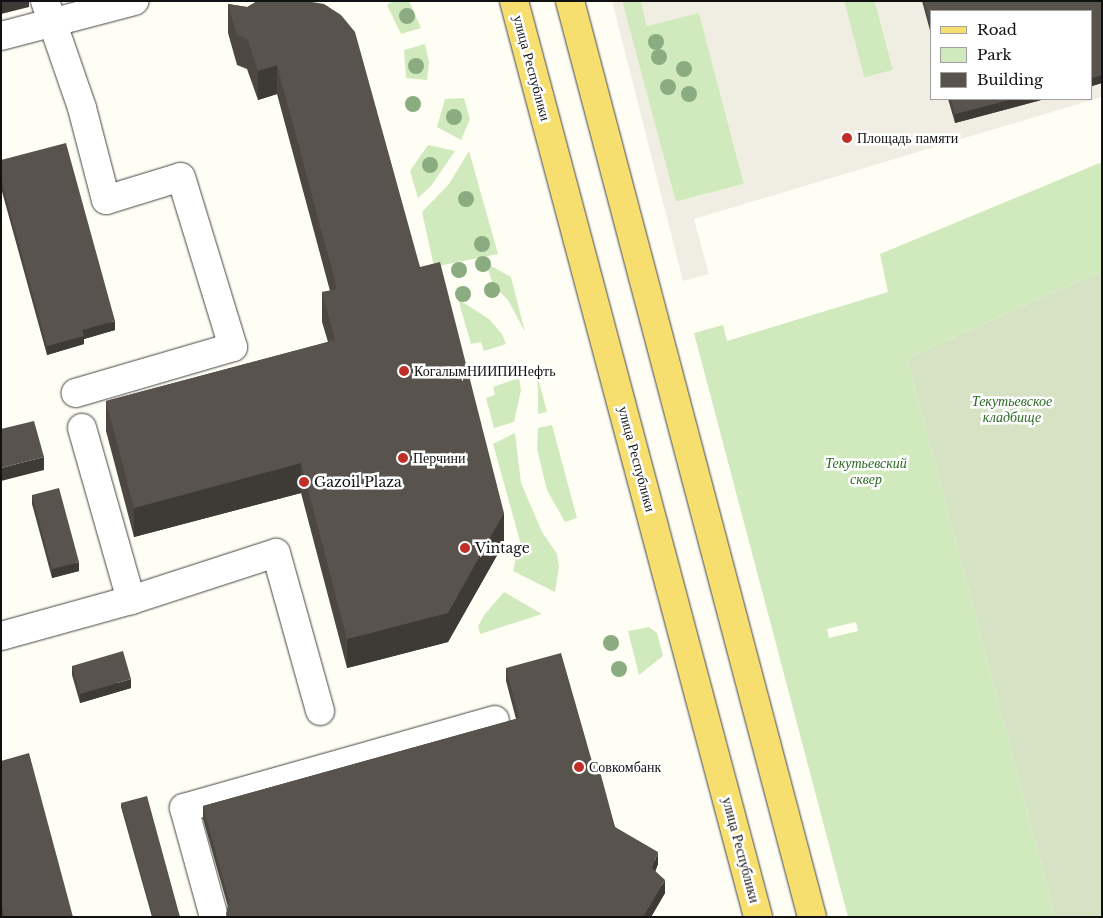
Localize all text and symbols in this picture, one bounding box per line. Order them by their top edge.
legend [930,10,1093,100]
street label: улица Республики [510,13,554,123]
text: Road [977,20,1017,39]
text: Park [977,45,1012,64]
text: Building [977,70,1043,89]
place label: Площадь памяти [857,130,958,146]
marker: Площадь памяти [841,132,853,144]
place label: КогалымНИИПИНефть [414,363,556,379]
marker: КогалымНИИПИНефть [398,365,410,377]
park label: Текутьевское кладбище [972,393,1052,426]
street label: улица Республики [615,404,659,514]
place label: Перчини [413,450,465,466]
marker: Перчини [397,452,409,464]
park label: Текутьевский сквер [825,455,907,488]
place label: Gazoil Plaza [314,474,402,490]
marker: Gazoil Plaza [298,476,310,488]
place label: Vintage [475,540,530,556]
marker: Vintage [459,542,471,554]
place label: Совкомбанк [589,759,661,775]
marker: Совкомбанк [573,761,585,773]
street label: улица Республики [719,795,763,905]

